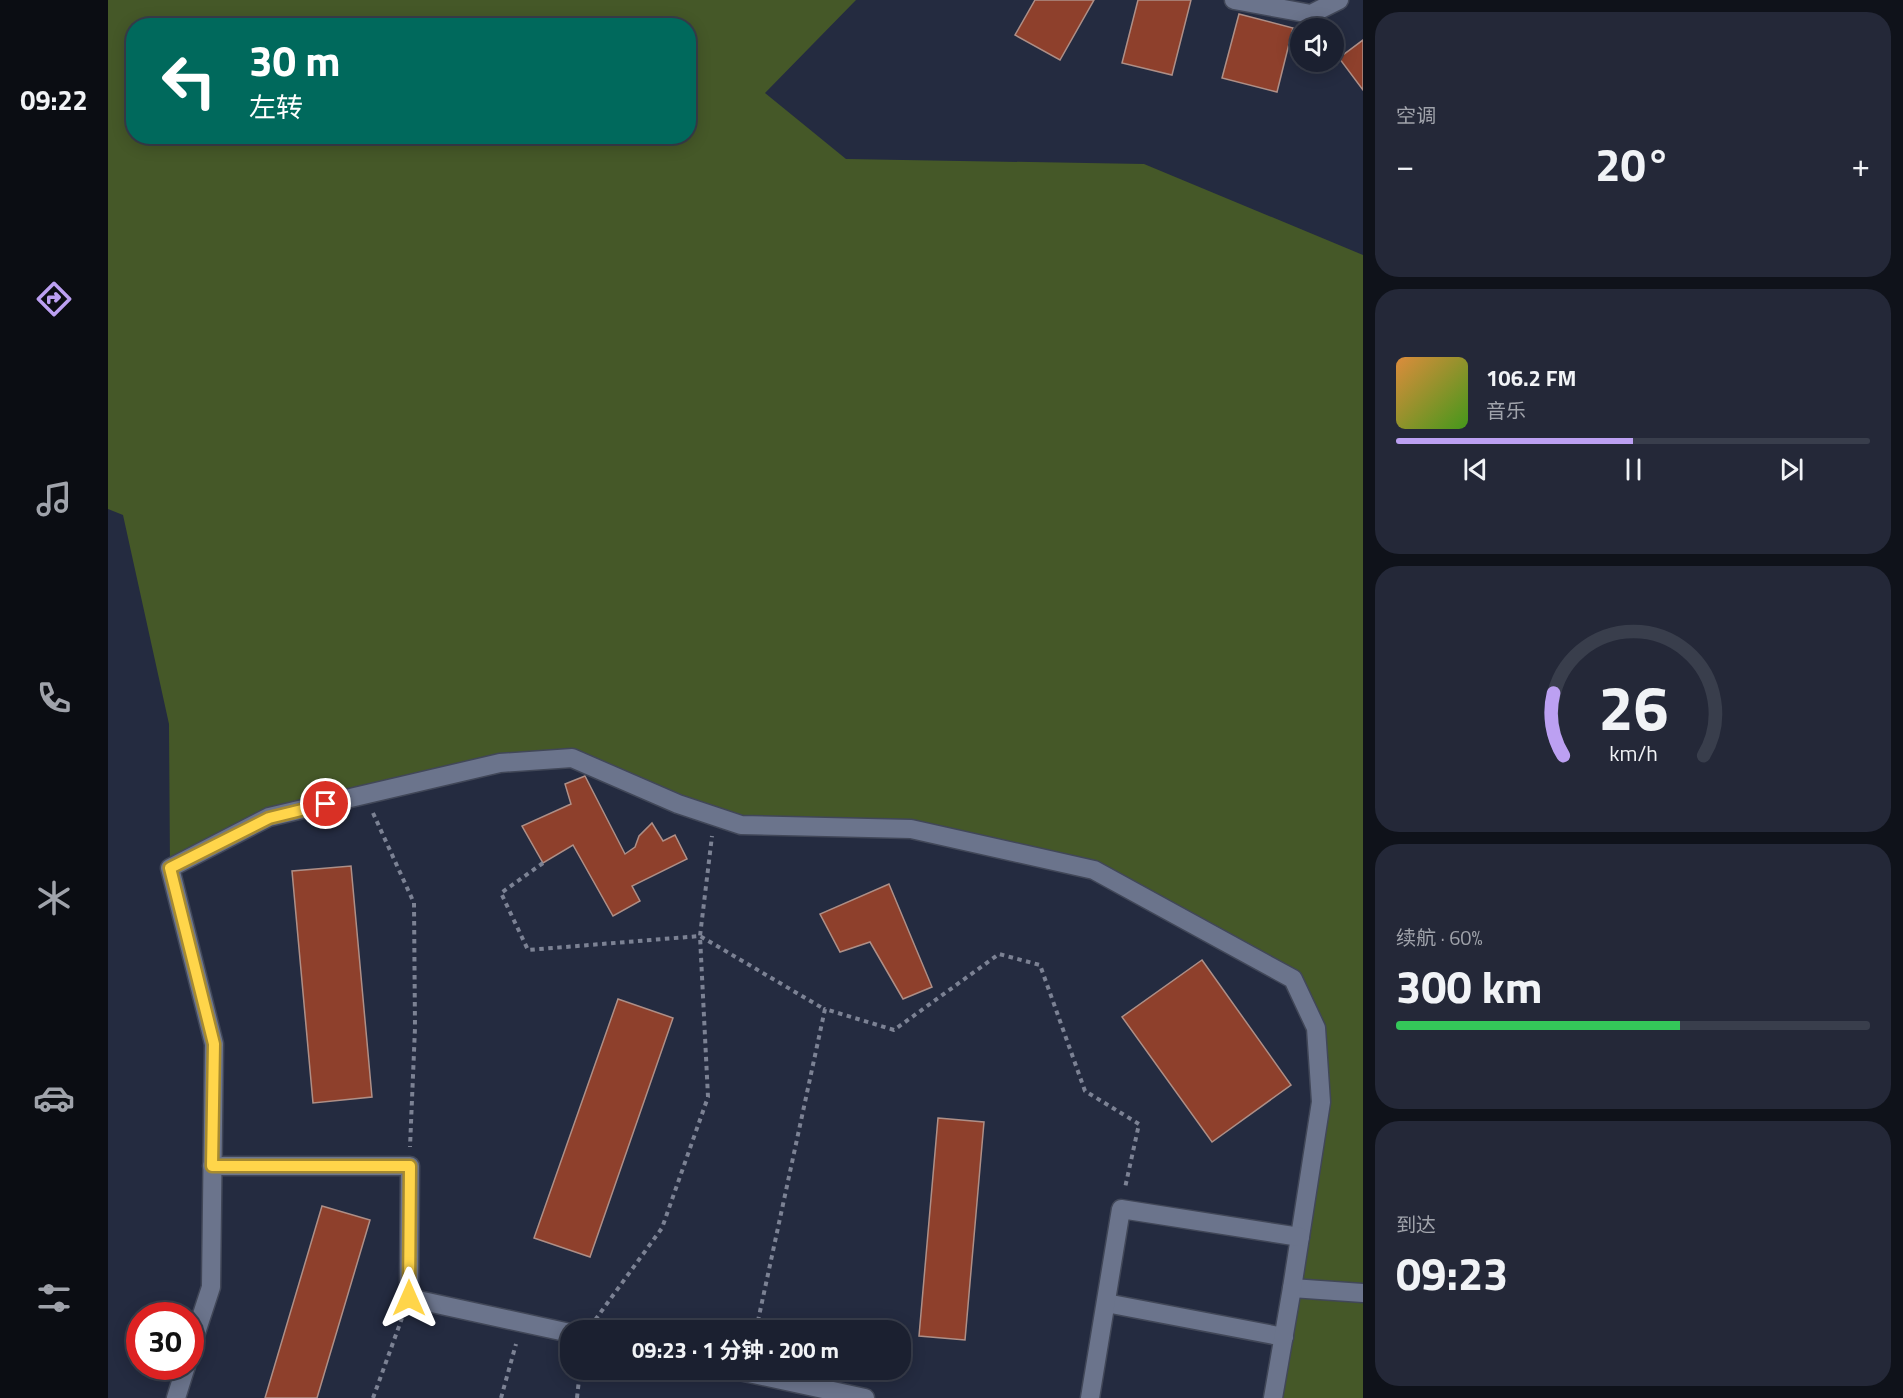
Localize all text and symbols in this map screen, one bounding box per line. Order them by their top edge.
map controls [1290,18,1344,72]
button: sound [1290,18,1344,72]
text: 30 m [249,28,341,92]
icon: left [150,42,228,120]
text: 09:22 [20,79,88,120]
text: 左转 [249,86,303,127]
text: 空调 [1396,100,1436,131]
text: 20° [1595,130,1671,198]
text: − [1396,140,1414,190]
text: + [1852,140,1870,190]
icon: directions [33,278,75,320]
text: 106.2 FM [1486,361,1576,395]
text: 音乐 [1486,395,1526,426]
icon: previous [1459,453,1492,486]
icon: pause [1617,453,1650,486]
icon: next [1775,453,1808,486]
icon: music [33,478,75,520]
text: 26 [1598,659,1668,754]
icon: phone [33,677,75,719]
text: km/h [1609,737,1657,769]
pin [300,778,351,829]
icon: arrive [309,787,342,820]
icon: climate [33,877,75,919]
text: 续航 · 60% [1396,922,1483,953]
text: 300 km [1396,952,1542,1020]
icon: car [33,1077,75,1119]
text: 到达 [1396,1209,1436,1240]
text: 09:23 [1396,1239,1508,1307]
position arrow [377,1266,441,1330]
icon: filters [33,1277,75,1319]
speed limit sign: 30 [126,1302,204,1380]
text: 09:23 · 1 分钟 · 200 m [632,1333,839,1367]

